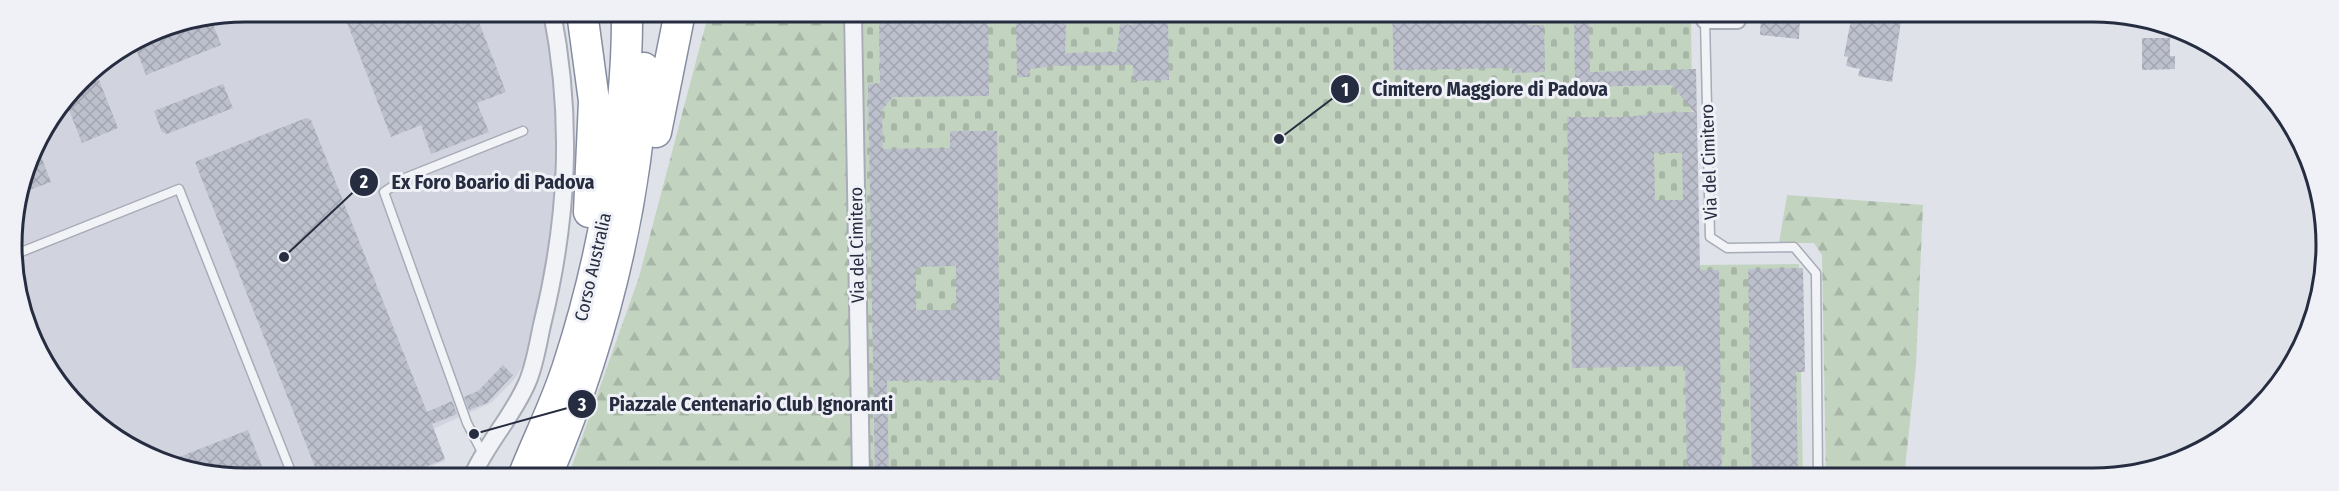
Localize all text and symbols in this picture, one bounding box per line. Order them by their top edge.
callout: Cimitero Maggiore di Padova [1330,70,1620,108]
text: Cimitero Maggiore di Padova [1372,77,1608,101]
text: 1 [1341,79,1349,101]
street label: Via del Cimitero [1696,104,1722,220]
callout: Ex Foro Boario di Padova [349,163,606,201]
text: Ex Foro Boario di Padova [392,170,595,194]
text: 2 [359,171,368,193]
street label: Via del Cimitero [845,187,869,303]
street label: Corso Australia [570,210,616,323]
callout: Piazzale Centenario Club Ignoranti [567,385,906,423]
text: Piazzale Centenario Club Ignoranti [609,392,893,416]
text: 3 [577,394,587,416]

